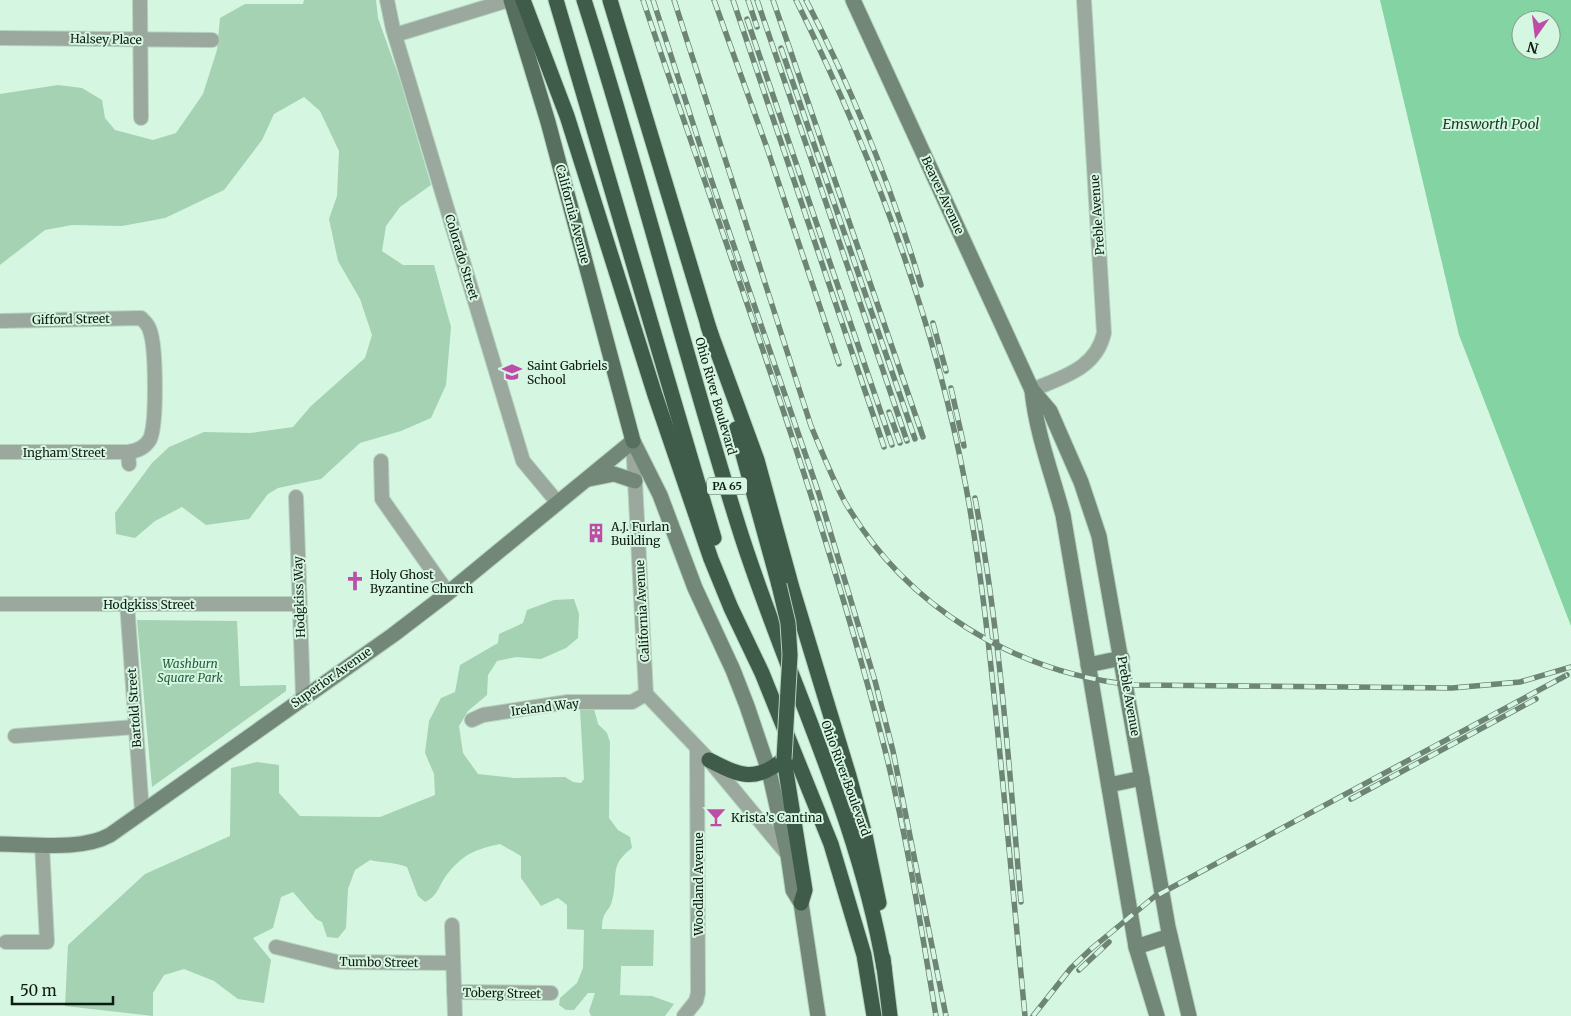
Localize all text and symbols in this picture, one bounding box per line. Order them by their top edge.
north arrow [1511,10,1561,60]
street label: Halsey Place [70,31,142,47]
text: N [1525,38,1540,58]
water label: Emsworth Pool [1443,115,1539,133]
street label: Beaver Avenue [918,154,968,236]
street label: California Avenue [553,163,593,265]
street label: Preble Avenue [1087,174,1107,256]
street label: Colorado Street [442,213,482,302]
street label: Gifford Street [32,311,110,327]
street label: Ohio River Boulevard [692,335,740,457]
place label: Saint Gabriels School [527,358,607,387]
school or university icon: Saint Gabriels School [501,361,523,383]
street label: Ingham Street [23,445,106,460]
road number: PA 65 [707,478,747,494]
place label: A.J. Furlan Building [610,519,669,548]
building icon: A.J. Furlan Building [585,522,607,544]
street label: Hodgkiss Way [290,556,308,638]
street label: California Avenue [632,560,652,662]
place label: Holy Ghost Byzantine Church [370,567,474,596]
church icon: Holy Ghost Byzantine Church [344,570,366,592]
street label: Hodgkiss Street [103,597,195,612]
street label: Superior Avenue [288,644,374,710]
street label: Preble Avenue [1115,655,1143,737]
park label: Washburn Square Park [157,656,223,685]
street label: Bartold Street [124,667,144,748]
street label: Ireland Way [510,695,580,719]
street label: Ohio River Boulevard [818,718,874,838]
bar icon: Krista’s Cantina [705,806,727,828]
place label: Krista’s Cantina [731,810,823,825]
street label: Woodland Avenue [691,832,706,937]
street label: Tumbo Street [339,954,419,970]
scale bar [12,974,114,1006]
text: 50 m [20,981,57,1000]
street label: Toberg Street [463,985,542,1001]

